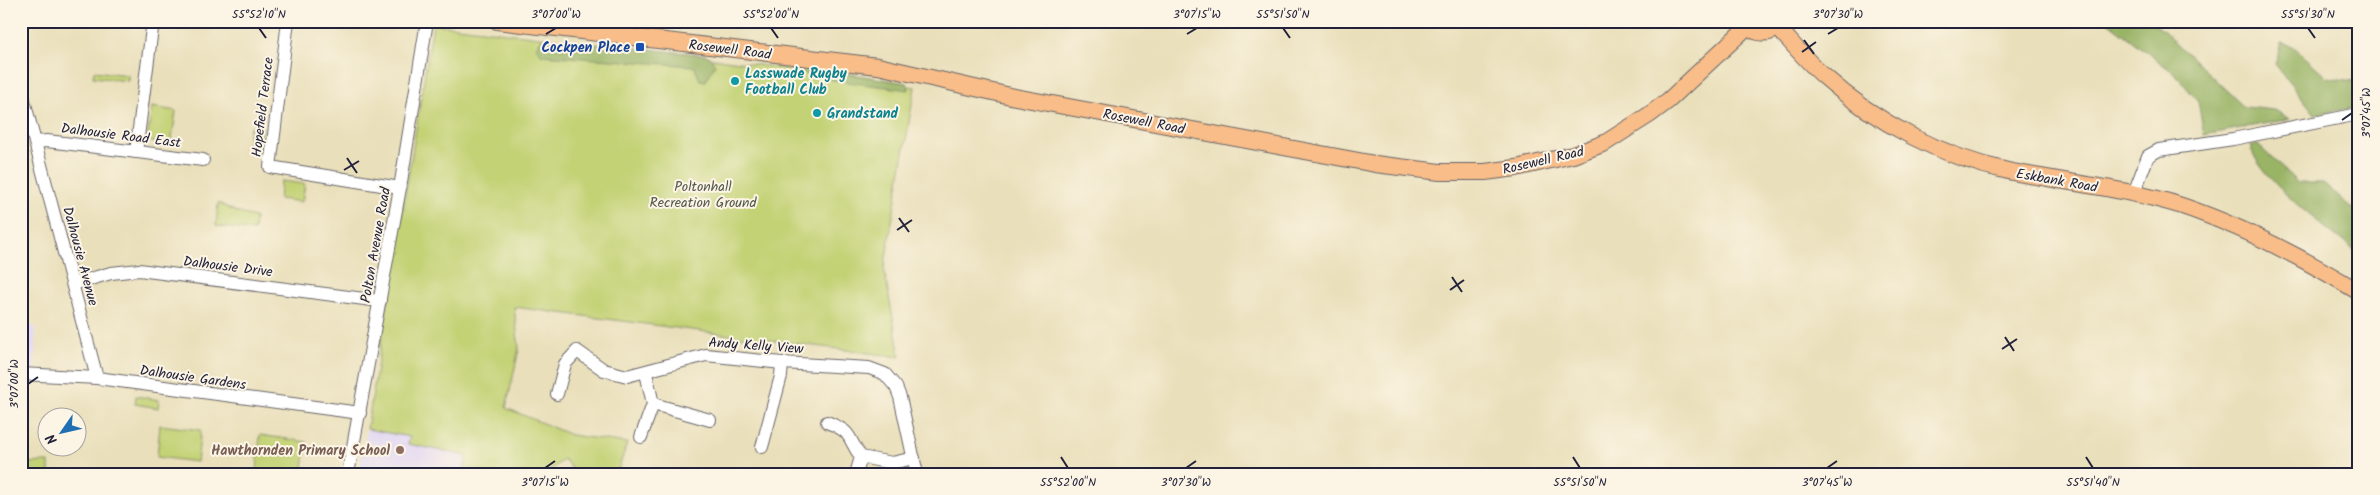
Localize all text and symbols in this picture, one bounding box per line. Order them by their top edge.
text: 55°52'10"N [232,5,286,24]
text: 3°07'00"W [531,5,581,24]
text: 55°52'00"N [743,5,799,24]
text: 3°07'15"W [1173,5,1221,24]
text: 55°51'50"N [1256,5,1310,24]
text: 3°07'30"W [1813,5,1863,24]
text: 55°51'30"N [2281,5,2335,24]
street label: Rosewell Road [687,34,773,66]
place label: Cockpen Place [541,37,630,59]
marker: Cockpen Place [634,41,646,53]
street label: Hopefield Terrace [246,55,280,158]
place label: Lasswade Rugby Football Club [745,63,848,101]
marker: Lasswade Rugby Football Club [729,75,741,87]
text: 3°07'45"W [2357,88,2376,138]
place label: Grandstand [827,103,899,125]
street label: Rosewell Road [1101,103,1188,141]
marker: Grandstand [811,107,823,119]
street label: Dalhousie Road East [60,118,183,154]
street label: Rosewell Road [1500,141,1587,181]
street label: Eskbank Road [2014,163,2100,199]
park label: Poltonhall Recreation Ground [649,176,758,214]
street label: Polton Avenue Road [355,185,397,305]
street label: Dalhousie Avenue [56,204,104,309]
street label: Dalhousie Drive [182,251,275,283]
street label: Andy Kelly View [708,332,805,360]
text: 3°07'00"W [5,359,24,409]
street label: Dalhousie Gardens [138,360,248,396]
north arrow [38,408,88,458]
text: N [40,429,64,449]
place label: Hawthornden Primary School [211,440,390,462]
marker: Hawthornden Primary School [394,444,406,456]
text: 3°07'15"W [521,473,569,492]
text: 55°52'00"N [1040,473,1096,492]
text: 3°07'30"W [1161,473,1211,492]
text: 55°51'50"N [1553,473,1607,492]
text: 3°07'45"W [1802,473,1852,492]
text: 55°51'40"N [2066,473,2120,492]

